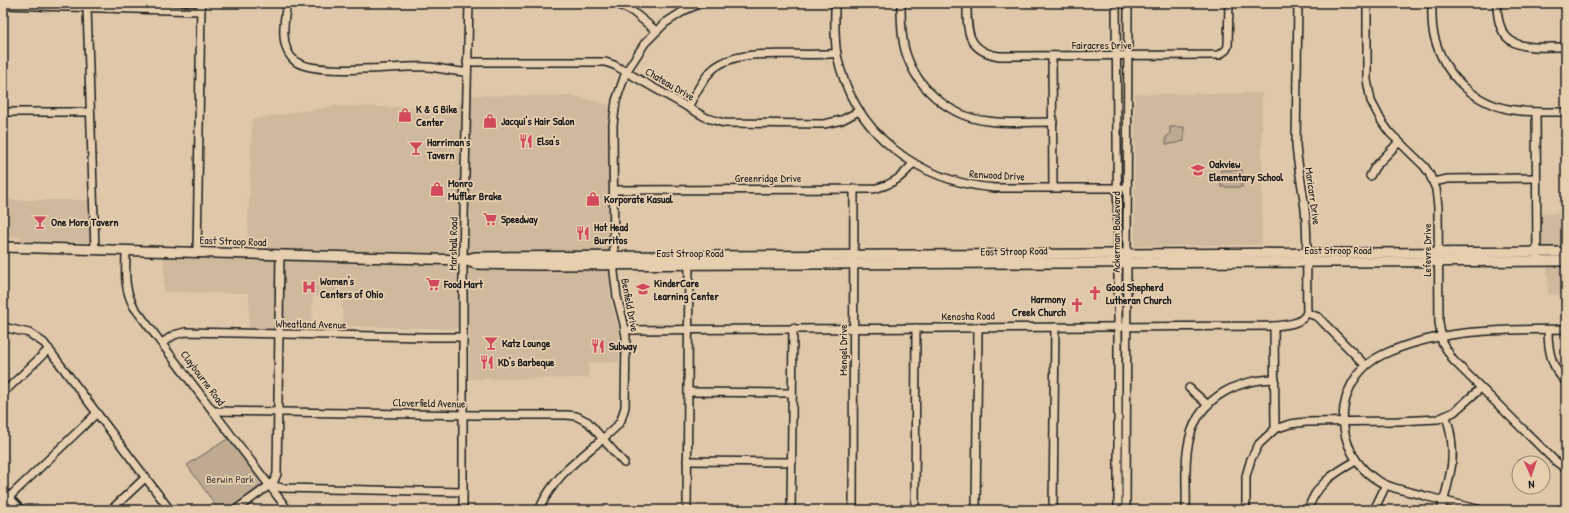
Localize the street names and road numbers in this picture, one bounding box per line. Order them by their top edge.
street label: Fairacres Drive [1071,38,1133,52]
street label: Chateau Drive [643,64,698,104]
street label: Maricarr Drive [1302,166,1324,226]
street label: Renwood Drive [969,167,1026,183]
street label: Greenridge Drive [735,171,802,185]
street label: Ackerman Boulevard [1109,191,1123,273]
street label: Marshall Road [446,216,460,271]
street label: Lefevre Drive [1420,223,1434,277]
street label: East Stroop Road [199,233,267,249]
street label: East Stroop Road [980,243,1048,259]
street label: East Stroop Road [1305,243,1372,257]
street label: East Stroop Road [657,246,724,260]
street label: Benfield Drive [618,277,642,334]
street label: Kenosha Road [941,309,995,323]
street label: Wheatland Avenue [275,316,347,332]
street label: Mengel Drive [836,324,850,376]
street label: Claybourne Road [178,348,229,409]
street label: Cloverfield Avenue [392,395,466,411]

